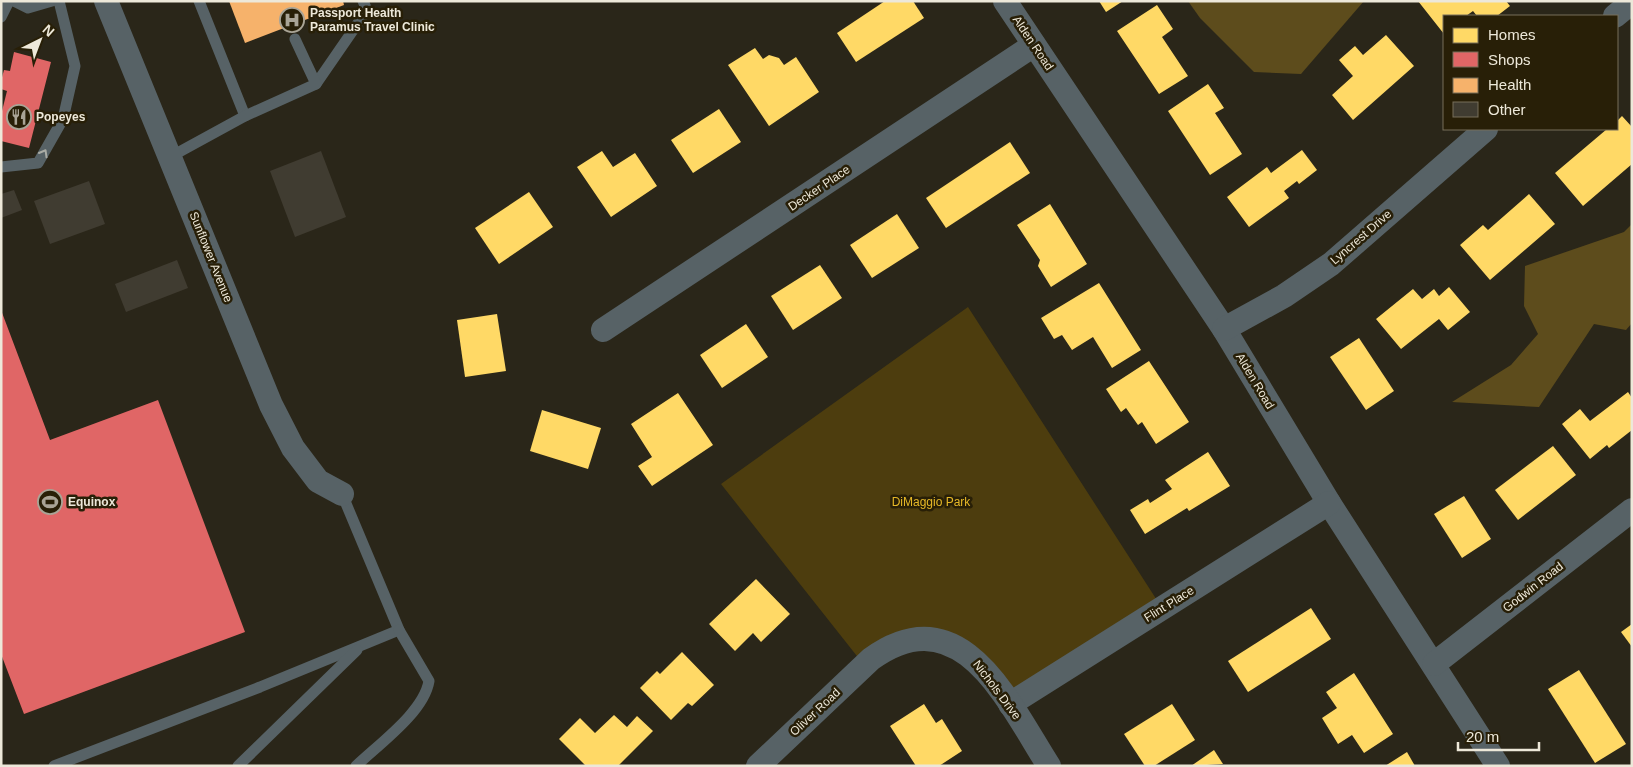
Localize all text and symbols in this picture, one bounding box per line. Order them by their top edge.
place label: Passport Health Paramus Travel Clinic [310,6,435,34]
hospital icon: Passport Health Paramus Travel Clinic [279,7,305,33]
street label: Alden Road [1010,13,1056,73]
north arrow [15,15,65,65]
legend [1443,15,1618,130]
text: N [40,21,58,40]
text: Homes [1488,26,1536,43]
text: Shops [1488,51,1531,68]
text: Health [1488,76,1531,93]
text: Other [1488,101,1526,118]
restaurant icon: Popeyes [6,104,32,130]
place label: Popeyes [36,110,86,124]
one-way arrow [37,149,47,158]
street label: Decker Place [785,162,853,214]
street label: Lyncrest Drive [1328,206,1395,267]
street label: Sunflower Avenue [186,210,236,305]
street label: Alden Road [1233,351,1277,411]
sports icon: Equinox [37,489,63,515]
place label: Equinox [68,495,116,509]
park label: DiMaggio Park [892,495,971,509]
street label: Godwin Road [1500,559,1566,615]
street label: Flint Place [1142,583,1197,625]
street label: Nichols Drive [970,658,1024,723]
street label: Oliver Road [787,685,843,739]
scale bar [1458,720,1539,752]
text: 20 m [1466,728,1499,745]

